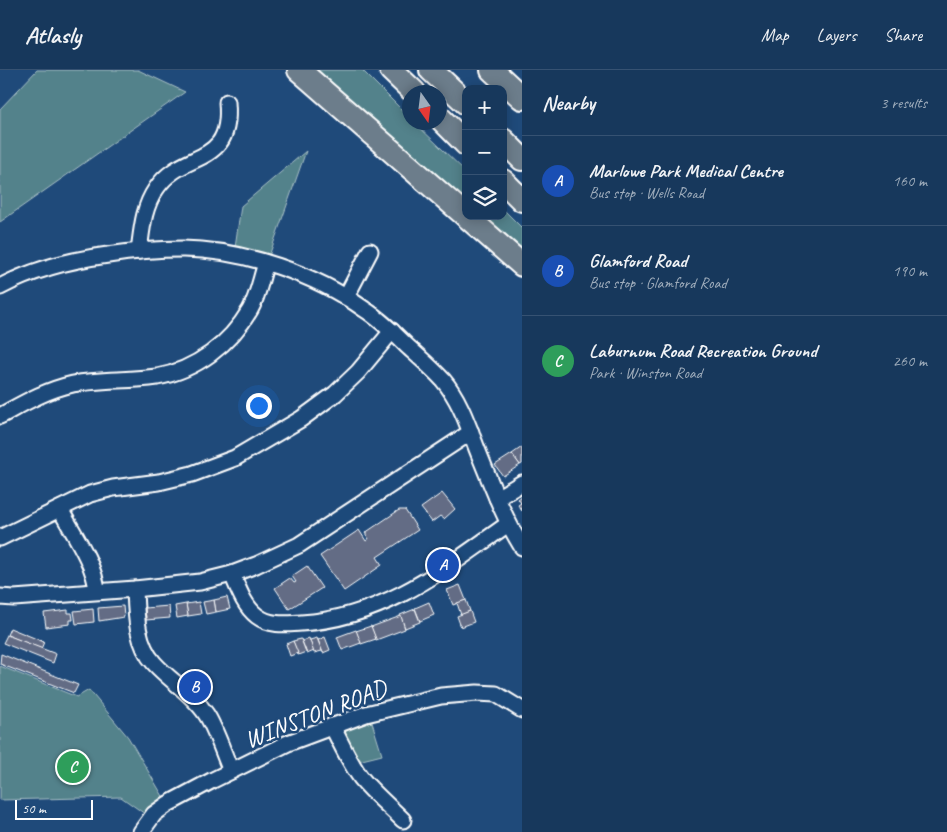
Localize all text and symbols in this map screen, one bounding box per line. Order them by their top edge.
text: Atlasly [25,20,81,50]
text: Map [761,24,789,46]
text: Layers [817,24,856,46]
text: Share [884,24,922,46]
north arrow [402,85,447,130]
map controls [462,85,507,220]
button: + [462,85,507,130]
text: Nearby [542,90,595,116]
text: 3 results [880,93,927,113]
button: − [462,130,507,175]
text: Marlowe Park Medical Centre [589,159,783,183]
text: A [554,171,562,191]
text: 160 m [893,171,927,191]
button: layers [462,175,507,220]
text: Bus stop · Wells Road [589,183,704,203]
text: Glamford Road [589,249,687,273]
text: B [554,261,562,281]
text: 190 m [893,261,927,281]
text: Bus stop · Glamford Road [589,273,727,293]
text: Laburnum Road Recreation Ground [589,339,817,363]
text: C [554,351,562,371]
text: 260 m [893,351,927,371]
text: Park · Winston Road [589,363,702,383]
your location [246,393,272,419]
pin: A [427,546,459,584]
pin: B [179,668,211,706]
street label: WINSTON ROAD [240,671,393,756]
pin: C [57,748,89,786]
scale bar [15,797,92,820]
text: 50 m [22,800,46,817]

